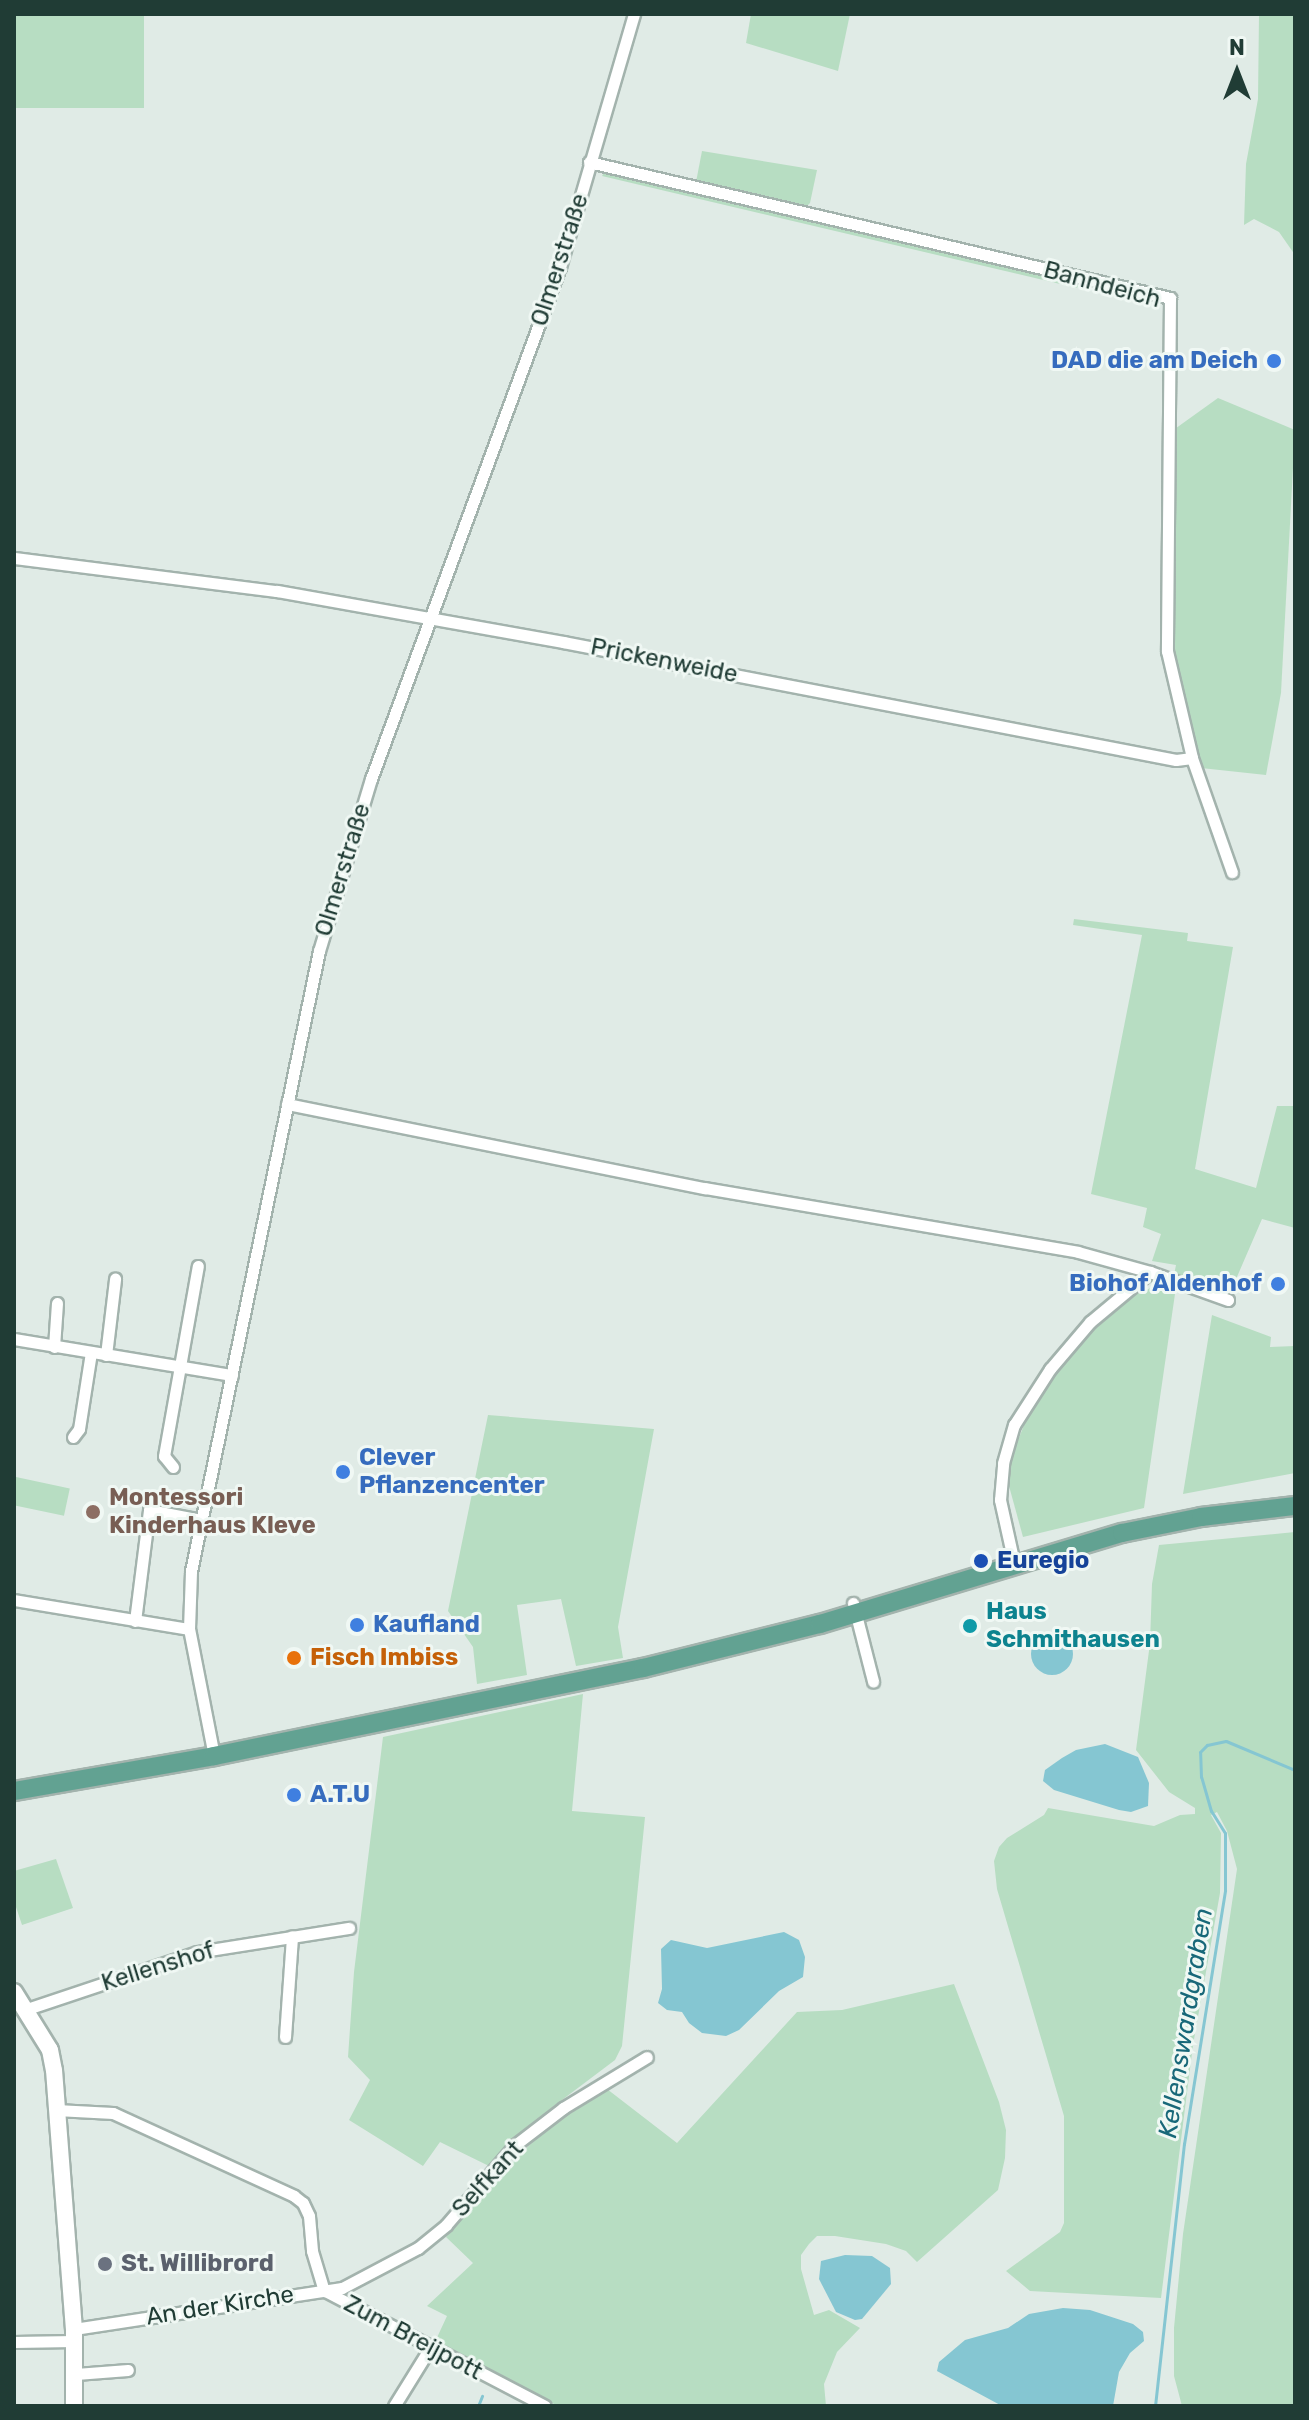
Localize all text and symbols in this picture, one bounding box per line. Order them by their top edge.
north arrow [1197,32,1277,112]
text: N [1229,34,1245,61]
street label: Olmerstraße [525,190,595,330]
street label: Banndeich [1040,256,1164,314]
place label: DAD die am Deich [1051,347,1258,375]
marker: DAD die am Deich [1265,352,1283,370]
street label: Prickenweide [588,633,740,689]
street label: Olmerstraße [309,800,377,940]
place label: Biohof Aldenhof [1068,1270,1262,1298]
marker: Biohof Aldenhof [1269,1275,1287,1293]
place label: Clever Pflanzencenter [359,1444,545,1500]
marker: Clever Pflanzencenter [334,1463,352,1481]
place label: Montessori Kinderhaus Kleve [109,1484,316,1540]
marker: Montessori Kinderhaus Kleve [84,1503,102,1521]
place label: Euregio [997,1547,1089,1575]
marker: Euregio [972,1552,990,1570]
place label: Haus Schmithausen [986,1598,1160,1654]
place label: Kaufland [373,1611,480,1639]
marker: Kaufland [348,1616,366,1634]
marker: Haus Schmithausen [961,1617,979,1635]
place label: Fisch Imbiss [310,1644,458,1672]
marker: Fisch Imbiss [285,1649,303,1667]
place label: A.T.U [310,1781,370,1809]
marker: A.T.U [285,1786,303,1804]
water label: Kellenswardgraben [1152,1906,1220,2140]
street label: Kellenshof [98,1936,218,1998]
street label: Selfkant [446,2135,530,2223]
place label: St. Willibrord [121,2250,274,2278]
marker: St. Willibrord [96,2255,114,2273]
street label: An der Kirche [144,2280,296,2332]
street label: Zum Breijpott [339,2289,487,2387]

